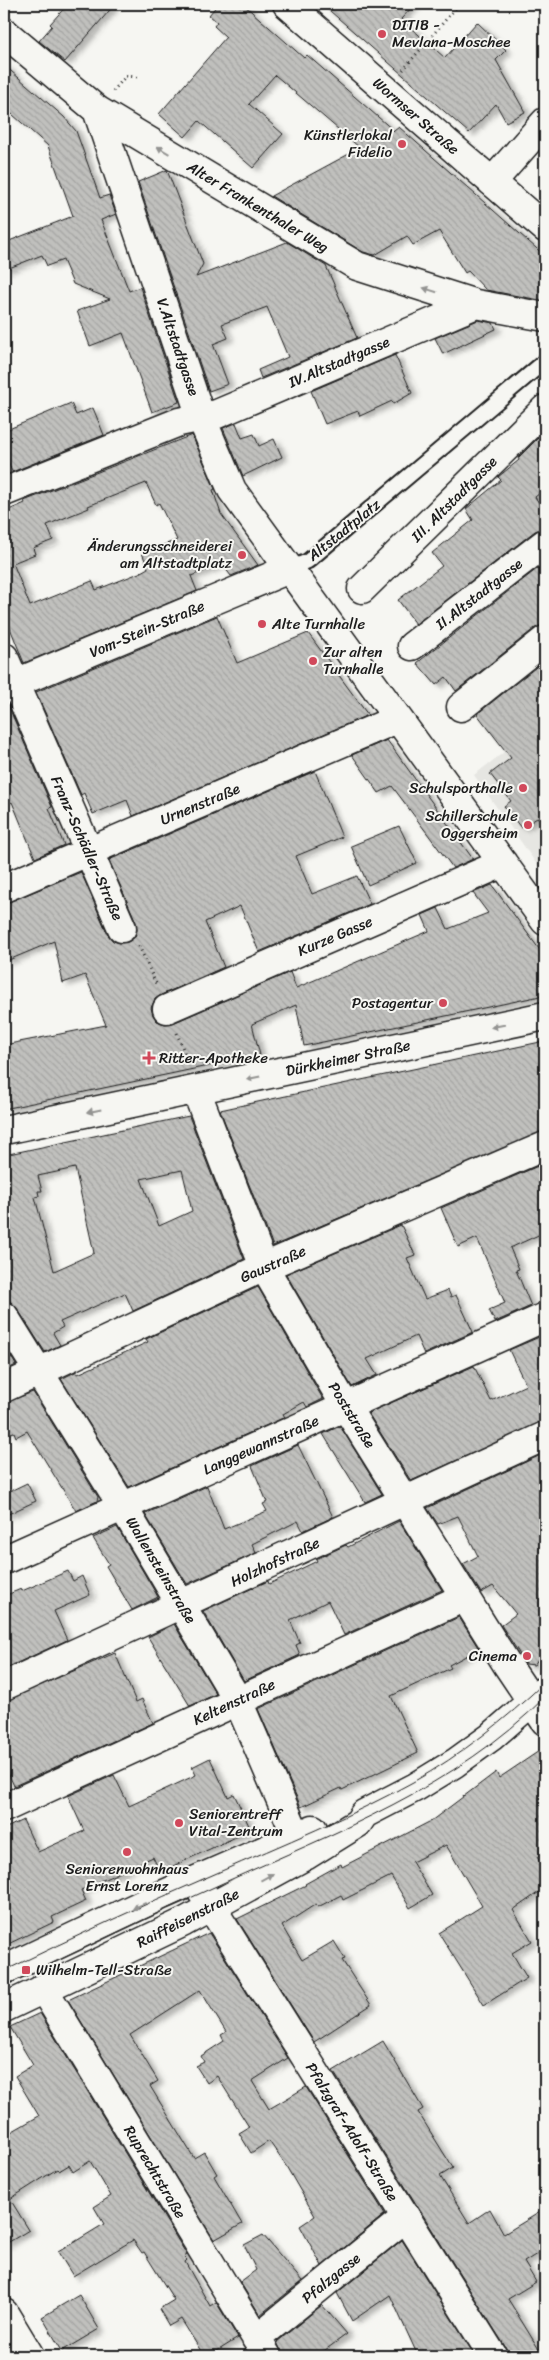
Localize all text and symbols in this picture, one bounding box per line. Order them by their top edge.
place label: DITIB - Mevlana-Moschee [392,12,510,55]
marker: DITIB - Mevlana-Moschee [376,28,388,40]
street label: Wormser Straße [367,71,466,162]
place label: Künstlerlokal Fidelio [304,122,393,165]
marker: Künstlerlokal Fidelio [396,138,408,150]
one-way arrow [157,146,170,155]
street label: Alter Frankenthaler Weg [181,154,334,260]
one-way arrow [422,285,437,293]
street label: V.Altstadtgasse [149,294,207,400]
street label: IV.Altstadtgasse [283,329,394,395]
street label: III. Altstadtgasse [404,450,503,549]
street label: Altstadtplatz [301,492,387,568]
place label: Änderungsschneiderei am Altstadtplatz [86,533,233,576]
marker: Änderungsschneiderei am Altstadtplatz [236,549,248,561]
street label: II.Altstadtgasse [429,551,528,637]
street label: Vom-Stein-Straße [85,593,209,665]
place label: Alte Turnhalle [271,611,365,637]
marker: Alte Turnhalle [256,618,268,630]
place label: Zur alten Turnhalle [323,639,383,682]
marker: Zur alten Turnhalle [307,655,319,667]
street label: Franz-Schädler-Straße [43,771,131,925]
street label: Urnenstraße [156,775,244,833]
place label: Schulsporthalle [409,775,513,801]
marker: Schulsporthalle [517,782,529,794]
place label: Schillerschule Oggersheim [425,803,518,846]
marker: Schillerschule Oggersheim [522,819,534,831]
street label: Kurze Gasse [293,908,377,964]
place label: Postagentur [352,990,434,1016]
marker: Postagentur [437,997,449,1009]
one-way arrow [490,1022,505,1030]
street label: Dürkheimer Straße [283,1032,413,1084]
place label: Ritter-Apotheke [159,1045,268,1071]
marker: Ritter-Apotheke [143,1052,155,1064]
one-way arrow [245,1074,261,1082]
one-way arrow [86,1107,102,1115]
street label: Gaustraße [236,1238,311,1290]
street label: Poststraße [321,1377,383,1453]
street label: Langgewannstraße [199,1408,324,1482]
street label: Wallensteinstraße [119,1511,203,1629]
street label: Holzhofstraße [226,1530,324,1594]
place label: Cinema [469,1643,517,1669]
marker: Cinema [521,1650,533,1662]
street label: Keltenstraße [188,1671,280,1733]
place label: Seniorentreff Vital-Zentrum [189,1801,284,1844]
marker: Seniorentreff Vital-Zentrum [173,1817,185,1829]
marker: Seniorenwohnhaus Ernst Lorenz [121,1846,133,1858]
place label: Seniorenwohnhaus Ernst Lorenz [65,1856,189,1899]
one-way arrow [260,1873,274,1881]
street label: Raiffeisenstraße [132,1881,244,1955]
one-way arrow [132,1902,146,1910]
place label: Wilhelm-Tell-Straße [36,1957,172,1983]
marker: Wilhelm-Tell-Straße [20,1964,32,1976]
street label: Pfalzgraf-Adolf-Straße [299,2057,406,2207]
street label: Ruprechtstraße [117,2120,193,2224]
street label: Pfalzgasse [296,2246,366,2310]

